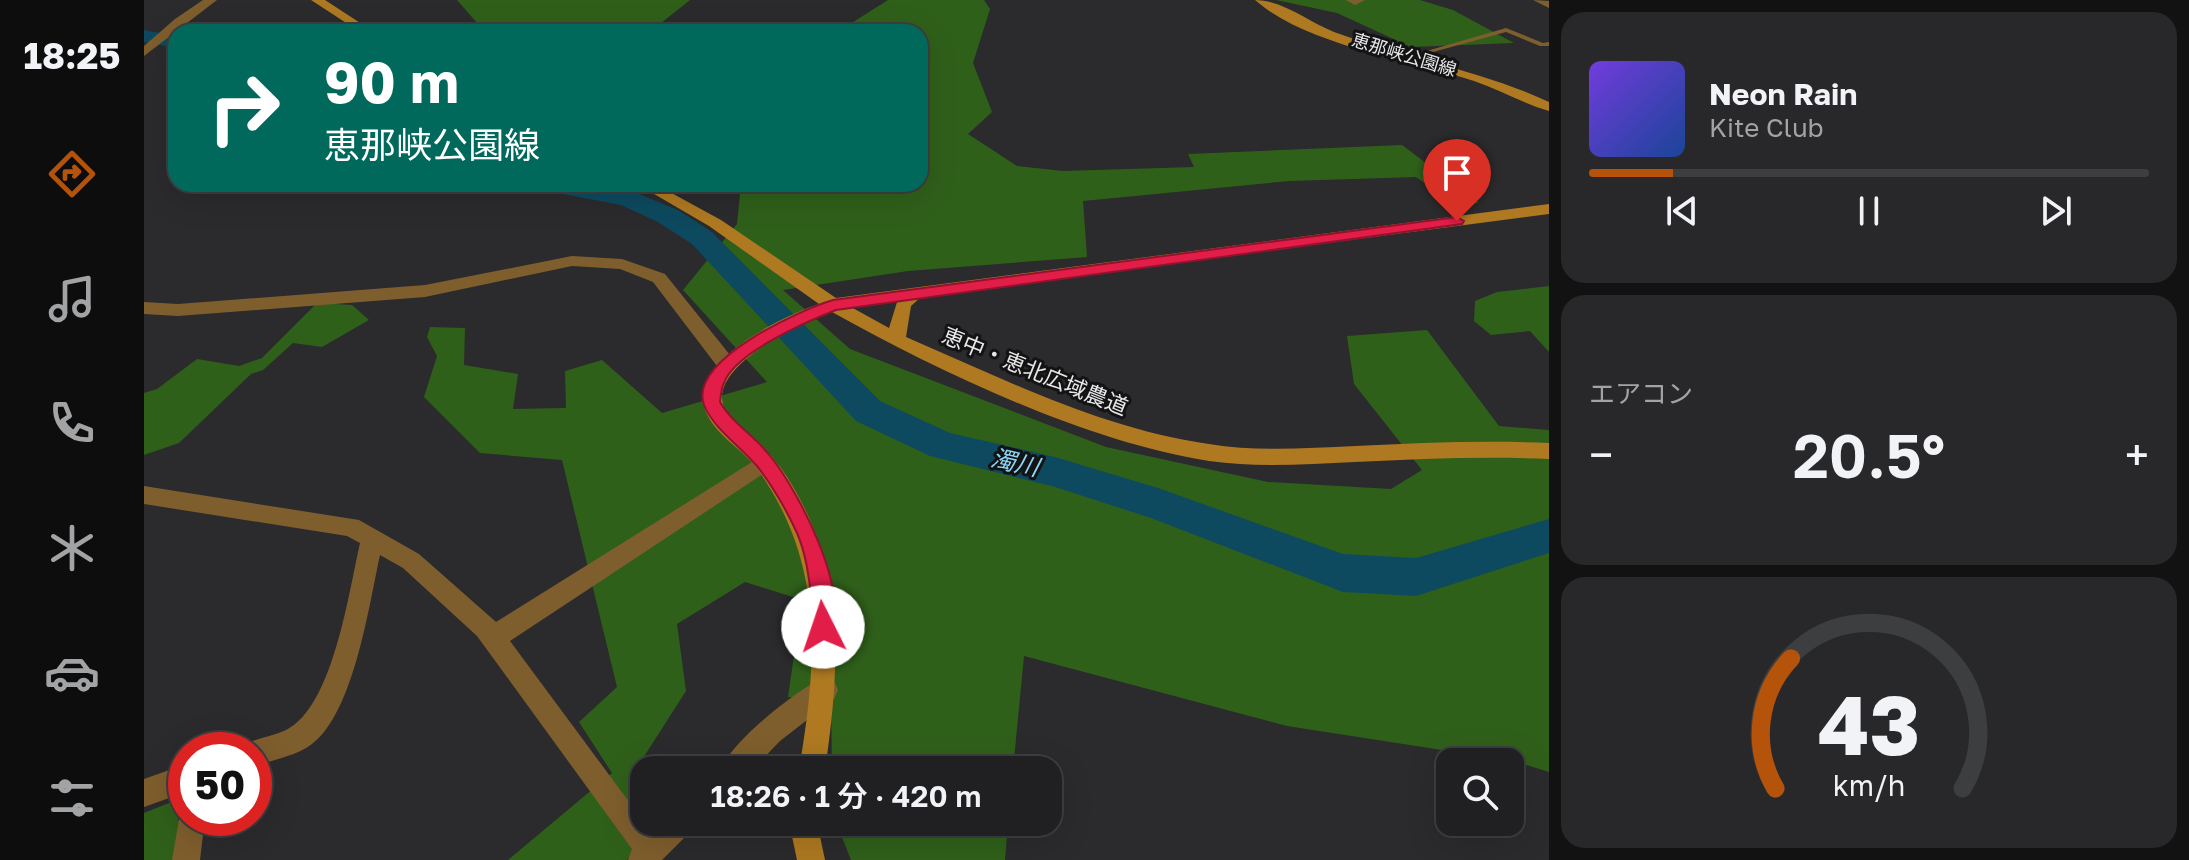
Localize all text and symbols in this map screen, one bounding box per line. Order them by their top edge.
street label: 恵那峡公園線 [1349,28,1459,80]
text: 18:25 [23,34,121,77]
text: 90 m [324,48,459,115]
icon: right [192,56,296,160]
text: Neon Rain [1709,76,1857,112]
text: Kite Club [1709,112,1824,143]
text: 恵那峡公園線 [324,123,540,166]
pin [1423,139,1491,221]
icon: directions [44,146,100,202]
icon: arrive [1435,151,1479,195]
icon: previous [1660,189,1704,233]
icon: pause [1847,189,1891,233]
icon: next [2034,189,2078,233]
icon: music [44,271,100,327]
street label: 恵中・恵北広域農道 [938,321,1132,420]
text: エアコン [1589,378,1693,409]
icon: phone [44,395,100,451]
text: 20.5° [1793,419,1945,491]
text: − [1589,428,1613,481]
text: + [2125,428,2149,481]
water label: 濁川 [989,442,1045,482]
icon: climate [44,520,100,576]
position arrow [781,585,865,669]
icon: car [44,645,100,701]
text: 43 [1818,672,1920,772]
speed limit sign: 50 [168,732,272,836]
map controls [1436,748,1524,836]
button: search [1436,748,1524,836]
text: km/h [1833,768,1905,802]
icon: filters [44,770,100,826]
text: 18:26 · 1 分 · 420 m [711,778,981,814]

